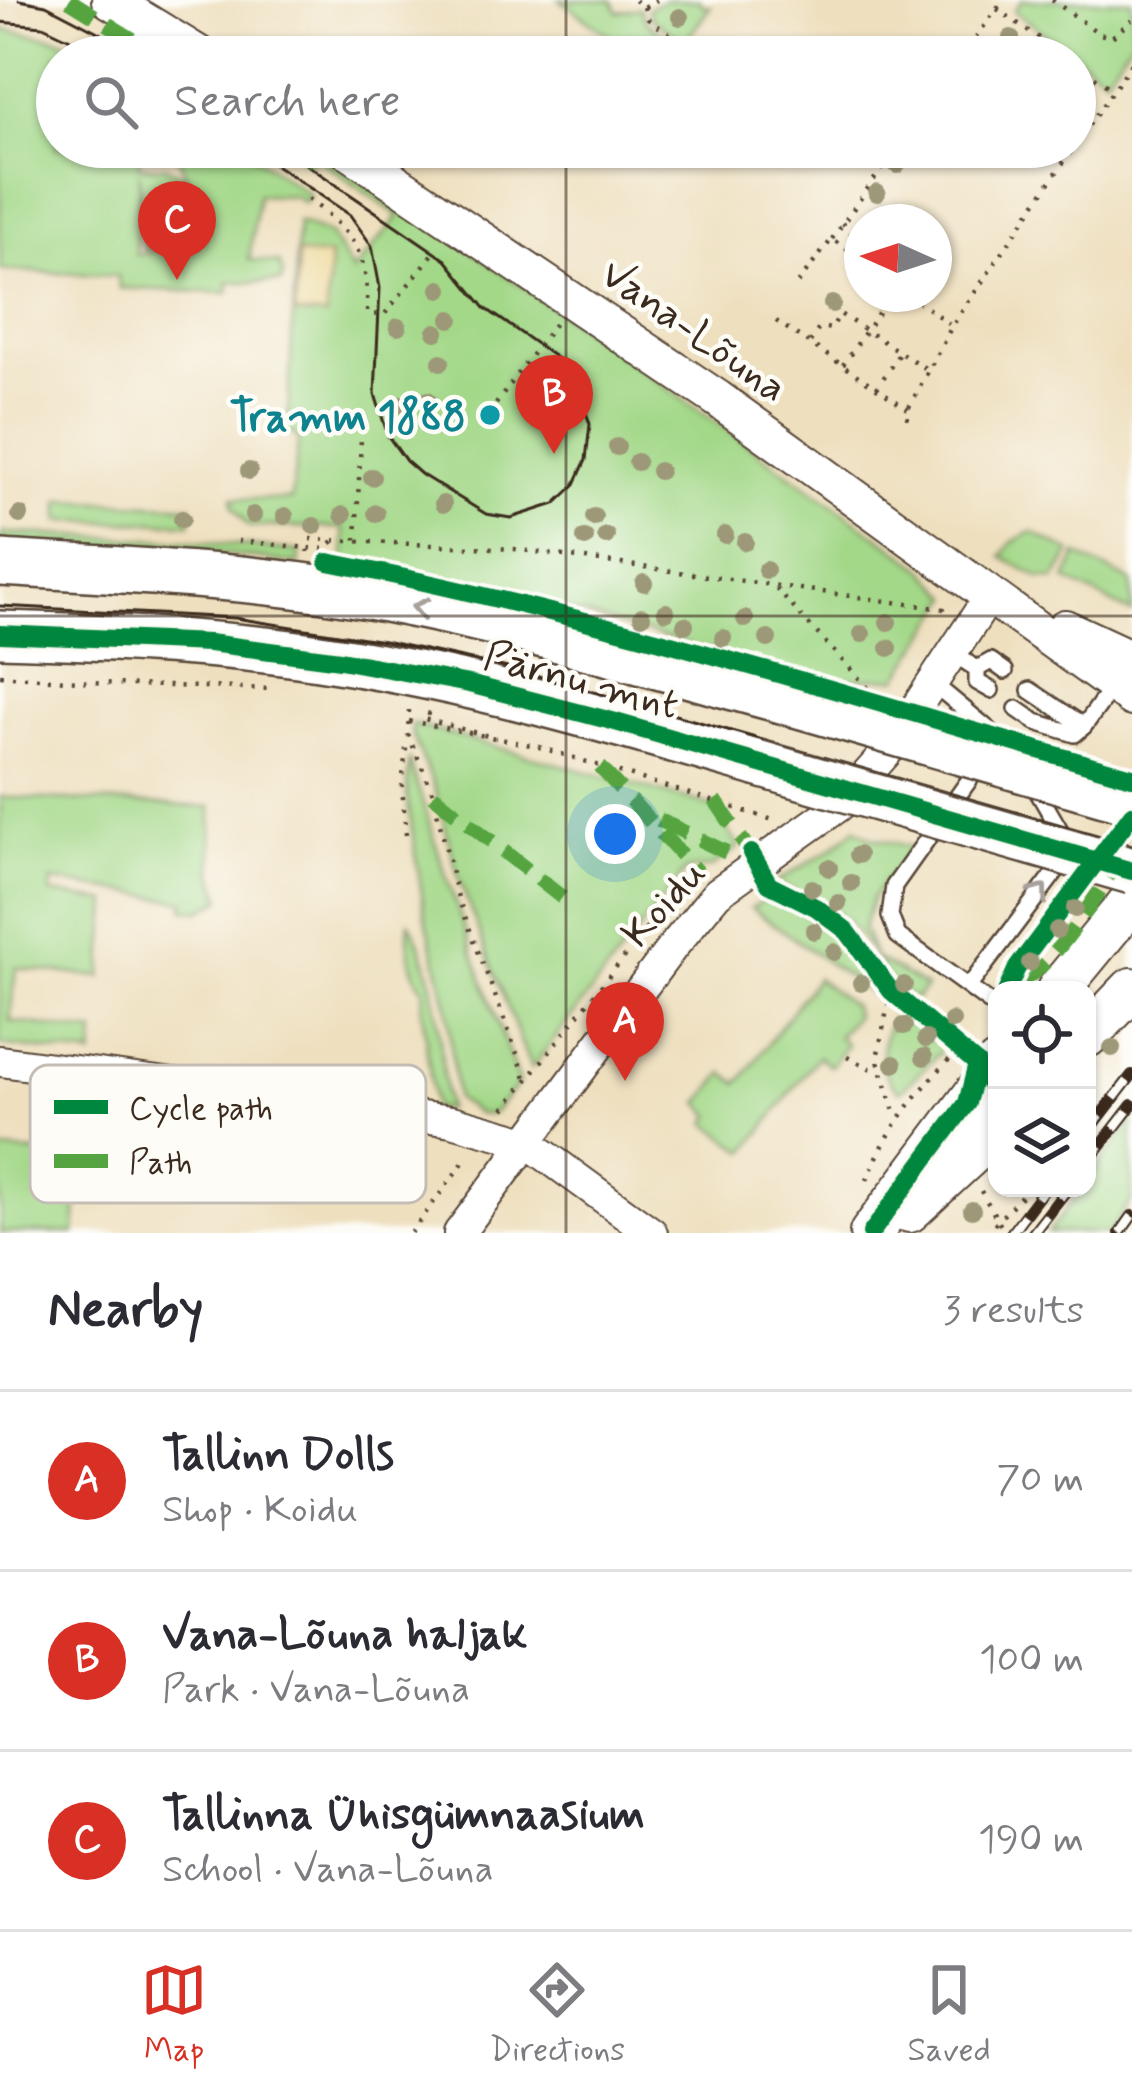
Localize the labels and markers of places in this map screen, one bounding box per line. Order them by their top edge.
pin: C [138,181,216,280]
pin: B [515,355,593,454]
place label: Tramm 1888 [230,391,466,446]
marker: Tramm 1888 [477,402,503,428]
pin: A [586,982,664,1081]

